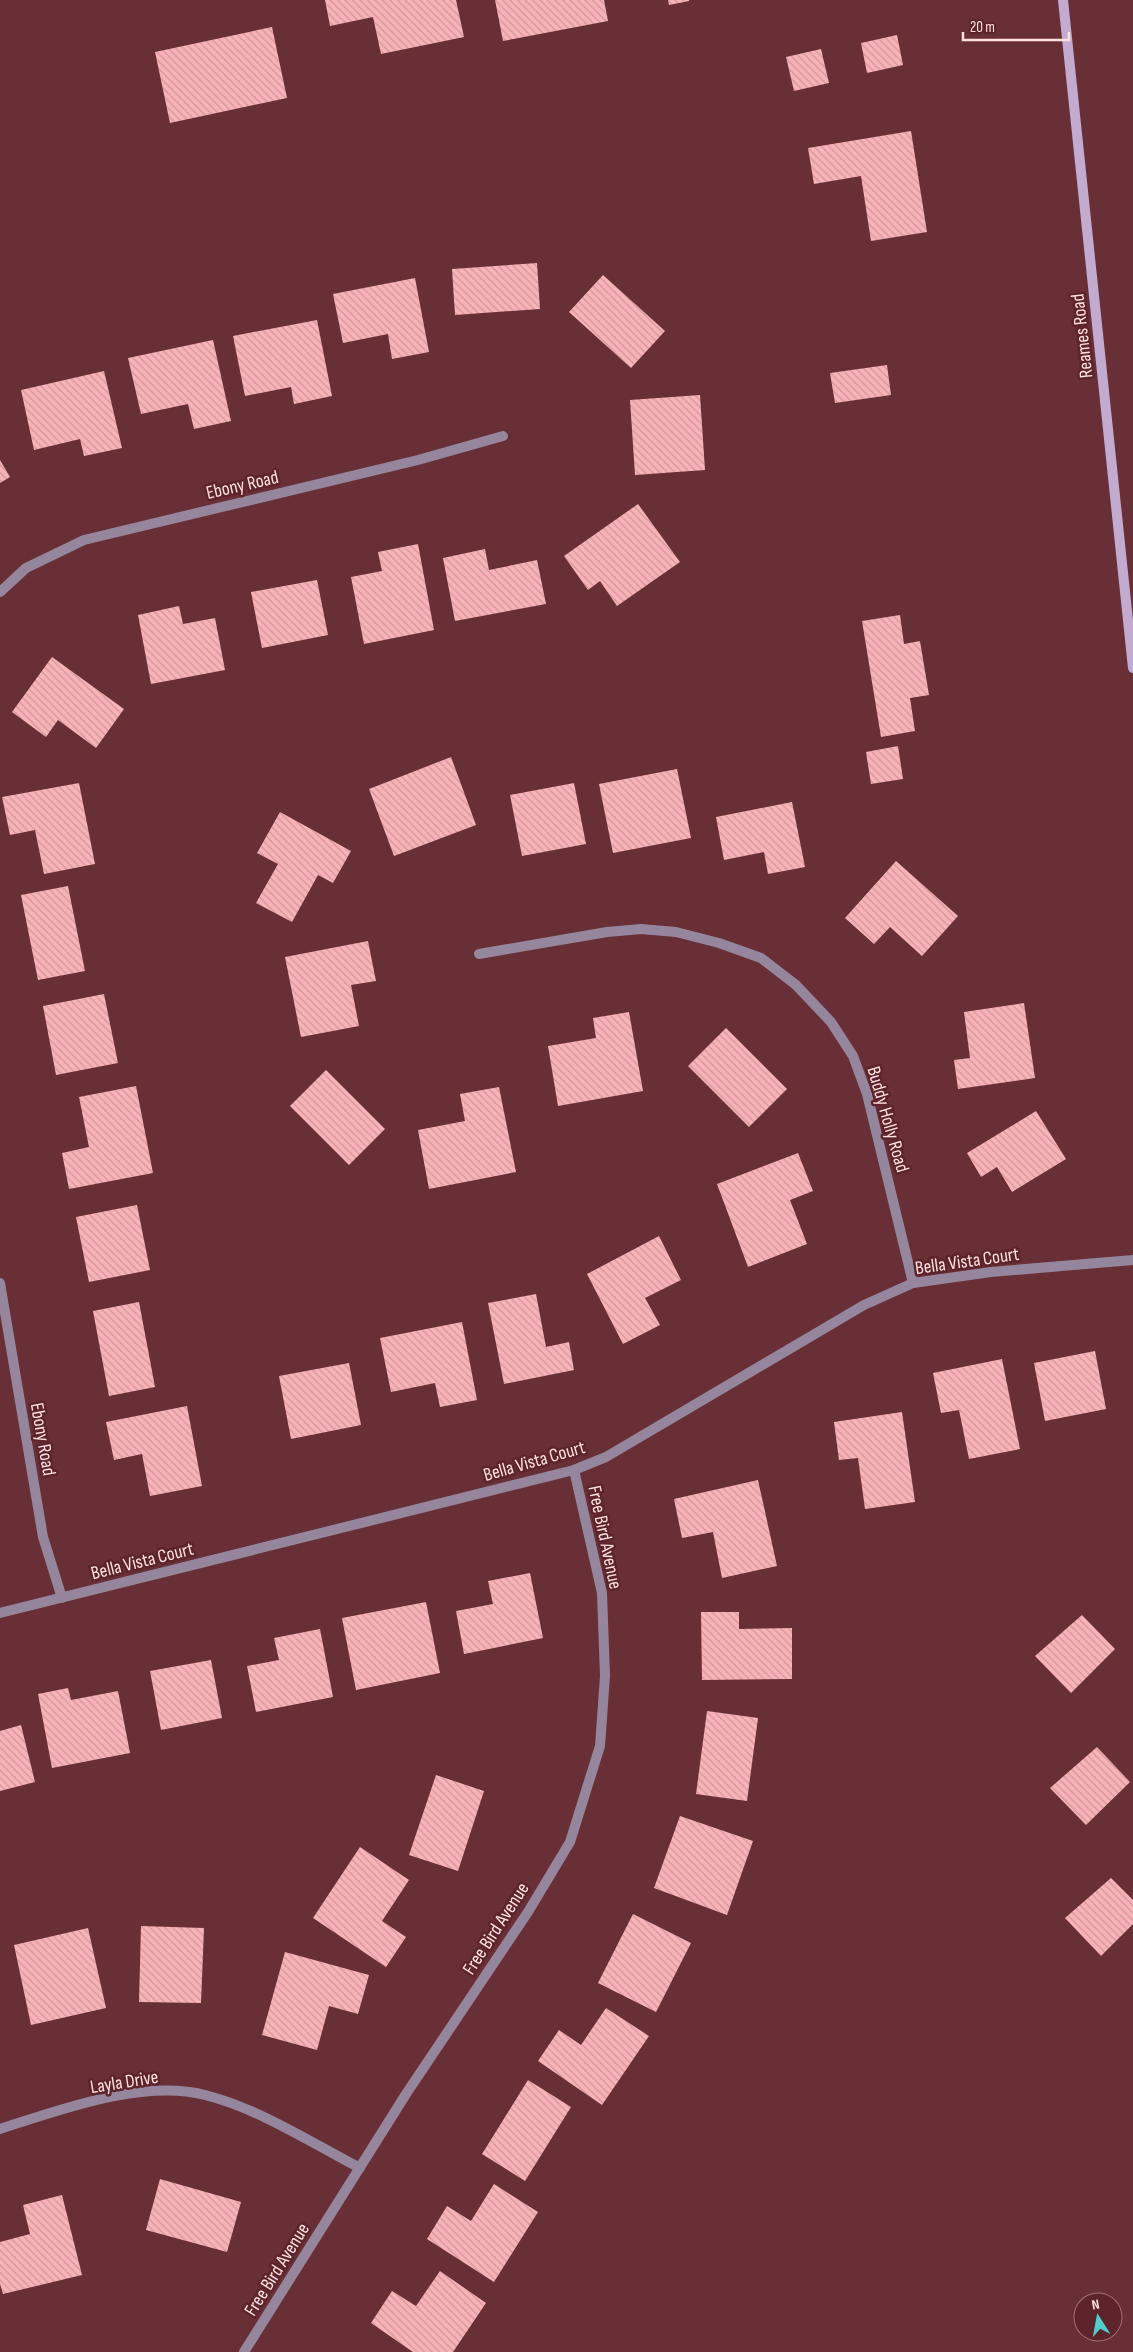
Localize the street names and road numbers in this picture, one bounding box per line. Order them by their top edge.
street label: Reames Road [1067,292,1098,379]
street label: Ebony Road [204,466,281,505]
street label: Buddy Holly Road [861,1064,914,1175]
street label: Bella Vista Court [914,1243,1021,1280]
street label: Ebony Road [25,1401,60,1478]
street label: Bella Vista Court [481,1436,588,1487]
street label: Free Bird Avenue [582,1483,627,1591]
street label: Bella Vista Court [89,1538,196,1585]
street label: Free Bird Avenue [458,1878,535,1979]
street label: Layla Drive [89,2066,160,2099]
street label: Free Bird Avenue [240,2219,315,2320]

